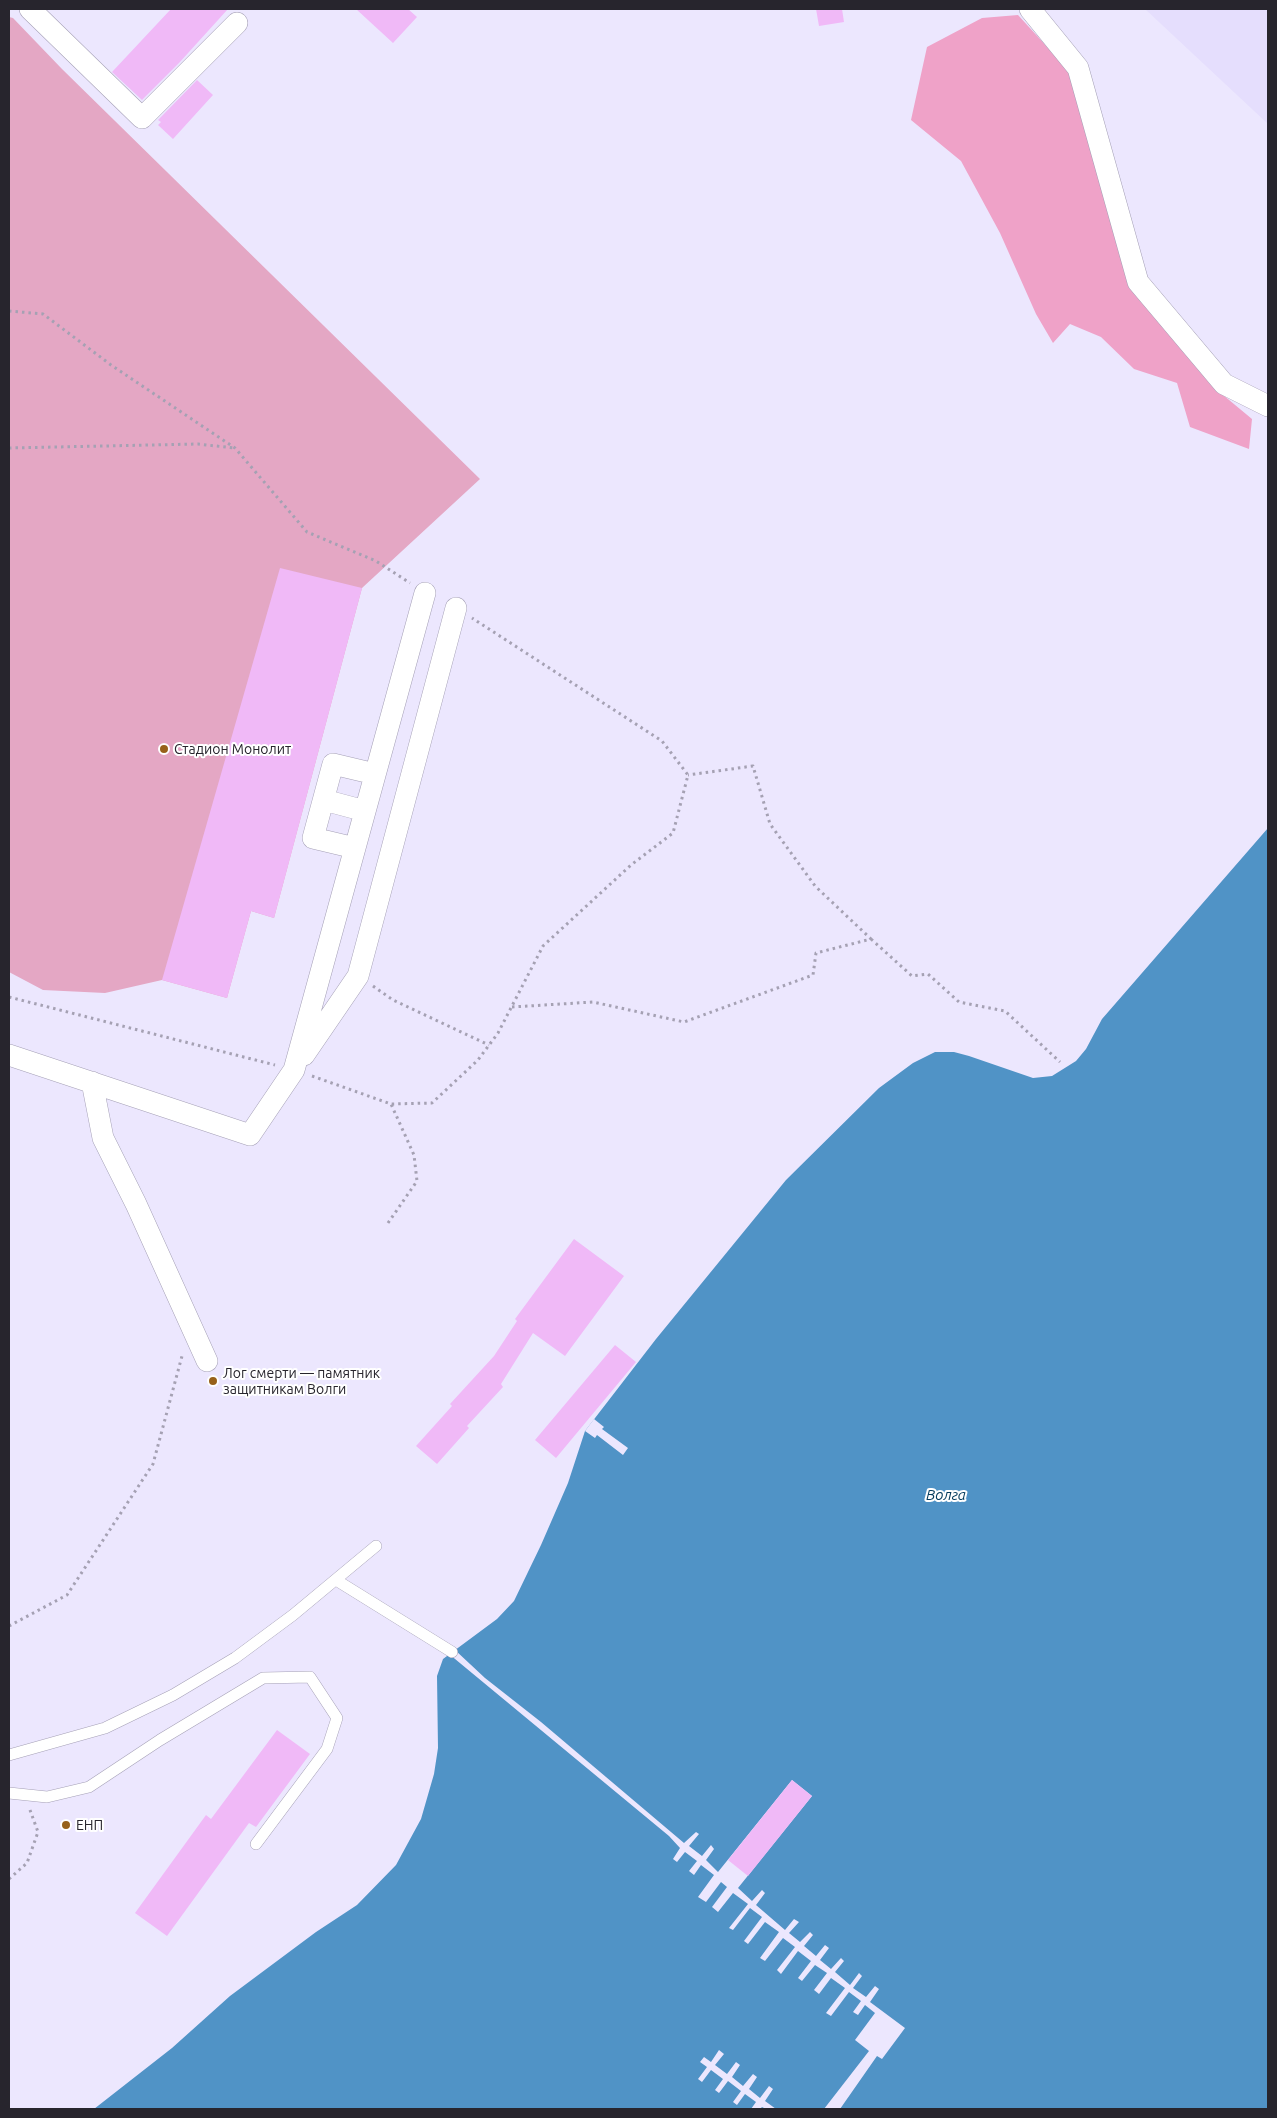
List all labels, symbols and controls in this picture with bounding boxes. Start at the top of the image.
place label: Стадион Монолит [174,741,291,757]
marker: Стадион Монолит [158,743,170,755]
place label: Лог смерти — памятник защитникам Волги [223,1365,380,1398]
marker: Лог смерти — памятник защитникам Волги [207,1375,219,1387]
water label: Волга [926,1486,966,1504]
place label: ЕНП [76,1817,103,1833]
marker: ЕНП [60,1819,72,1831]

